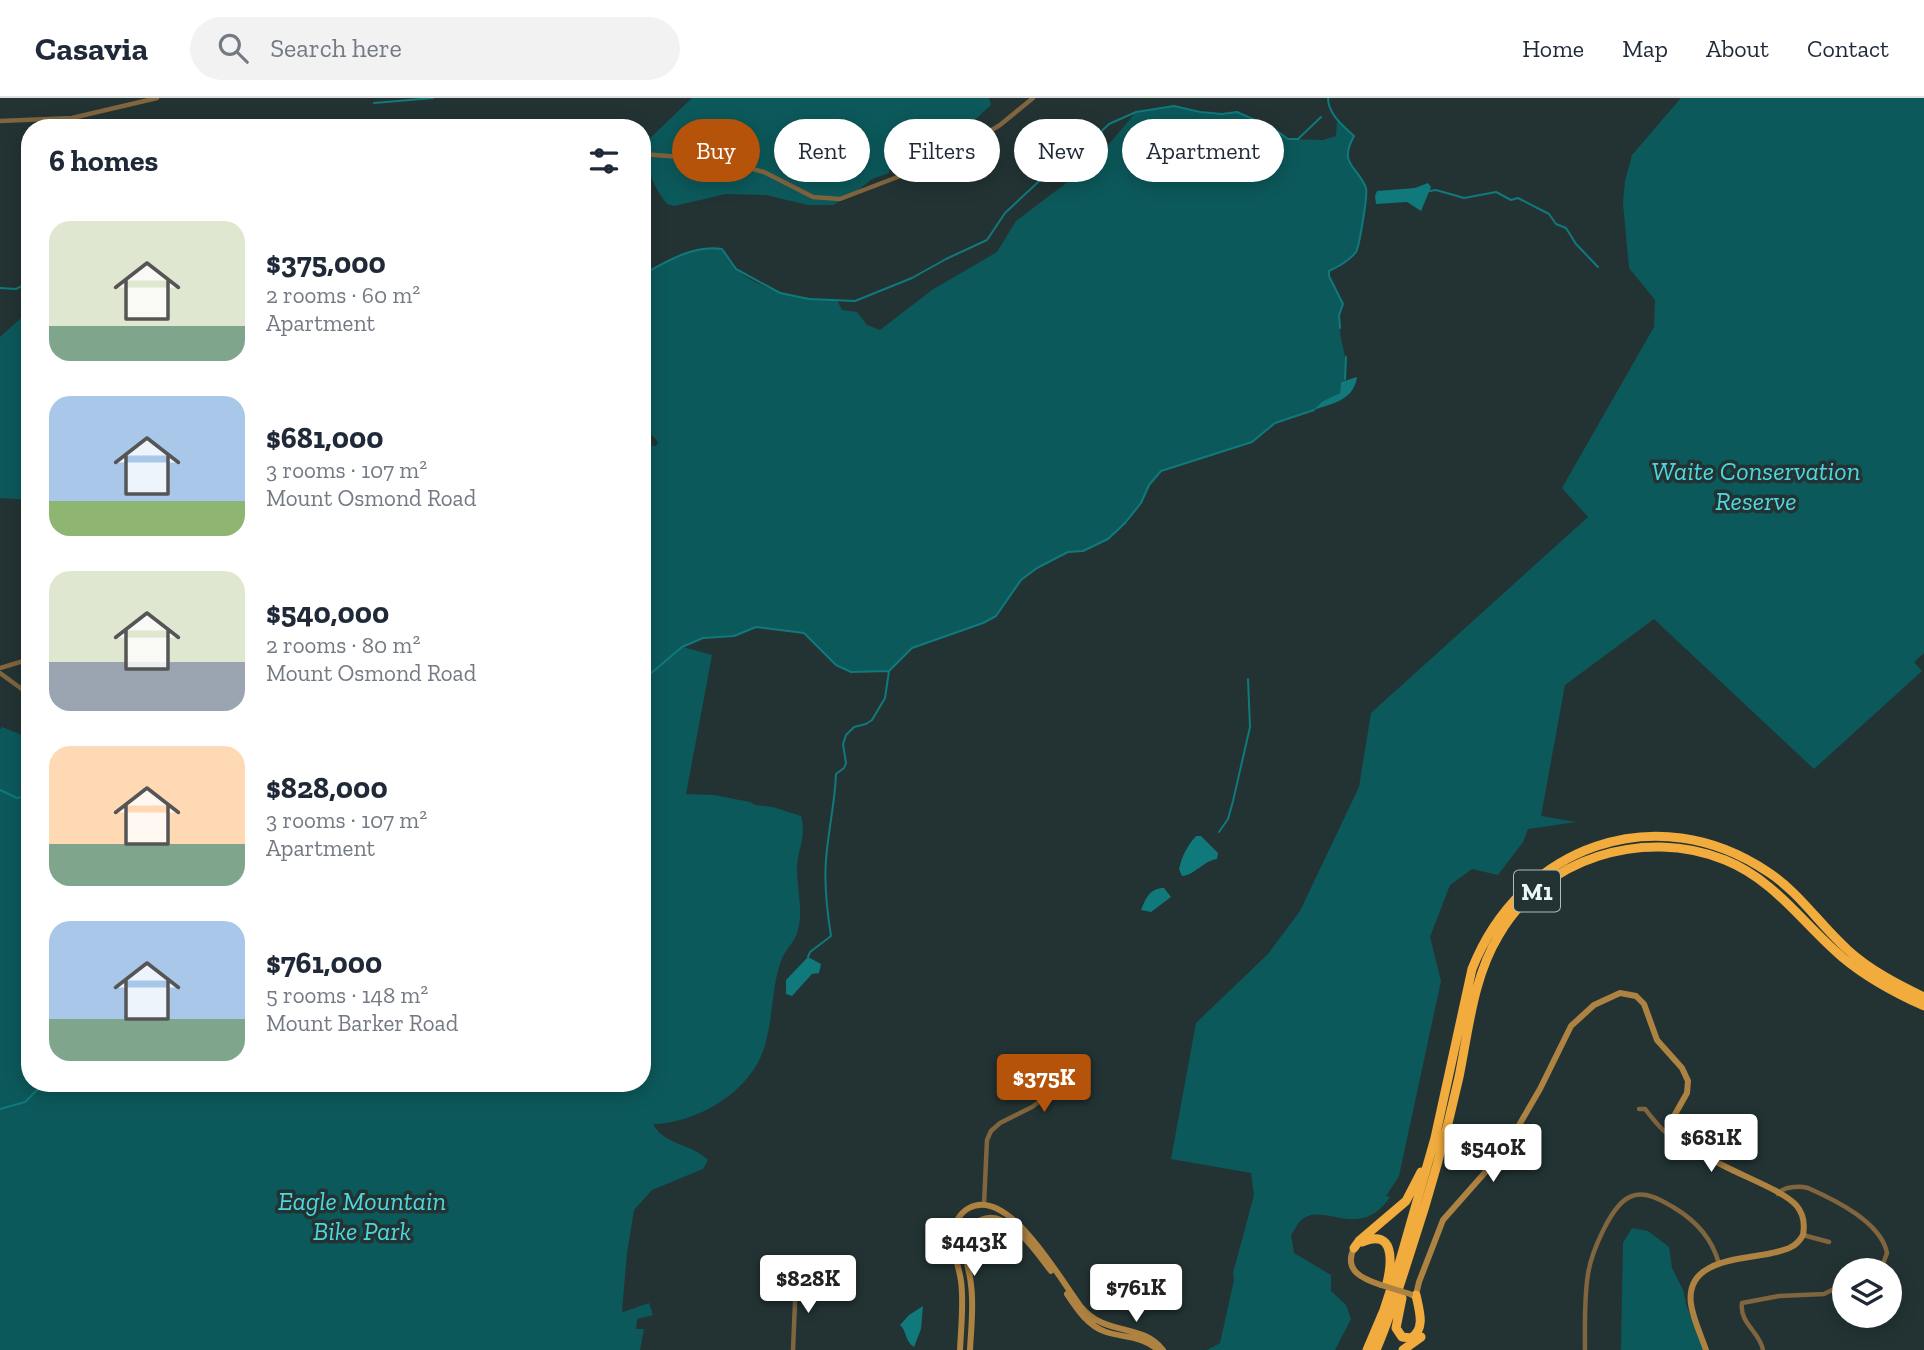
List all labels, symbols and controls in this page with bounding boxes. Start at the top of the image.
search box [190,17,680,80]
text: Casavia [35,29,148,68]
icon: search [214,29,252,67]
text: Search here [270,32,402,64]
text: Home [1522,34,1584,63]
text: Map [1622,34,1668,63]
text: About [1706,34,1769,63]
text: Contact [1807,34,1889,63]
chip: Buy [672,119,760,182]
chip: Rent [774,119,870,182]
chip: Filters [884,119,1000,182]
chip: New [1014,119,1108,182]
chip: Apartment [1122,119,1284,182]
icon: filters [585,142,623,180]
text: 6 homes [49,143,158,179]
text: $375,000 [266,245,386,281]
icon: home [105,249,189,333]
text: 2 rooms · 60 m² [266,281,420,309]
text: Apartment [266,309,375,337]
text: $681,000 [266,420,384,456]
icon: home [105,424,189,508]
park label: Waite Conservation Reserve [1652,455,1860,517]
text: 3 rooms · 107 m² [266,456,427,484]
text: Mount Osmond Road [266,484,476,512]
text: $540,000 [266,595,389,631]
icon: home [105,599,189,683]
text: 2 rooms · 80 m² [266,631,420,659]
text: Mount Osmond Road [266,659,476,687]
text: $828,000 [266,770,388,806]
icon: home [105,774,189,858]
text: 3 rooms · 107 m² [266,806,427,834]
text: Apartment [266,834,375,862]
road number: M1 [1514,870,1560,912]
text: $761,000 [266,945,382,981]
icon: home [105,949,189,1033]
text: 5 rooms · 148 m² [266,981,428,1009]
text: Mount Barker Road [266,1009,458,1037]
pin: $375K [995,1054,1093,1114]
text: $375K [1013,1063,1075,1091]
pin: $681K [1662,1114,1760,1174]
text: $681K [1681,1123,1741,1151]
pin: $540K [1444,1124,1542,1184]
text: $540K [1460,1133,1526,1161]
park label: Eagle Mountain Bike Park [278,1185,446,1247]
pin: $443K [925,1218,1023,1278]
text: $443K [941,1227,1007,1255]
pin: $828K [759,1256,857,1315]
map controls [1832,1258,1902,1328]
button: layers [1832,1258,1902,1328]
text: $828K [776,1264,840,1292]
pin: $761K [1087,1264,1185,1324]
text: $761K [1106,1273,1166,1301]

